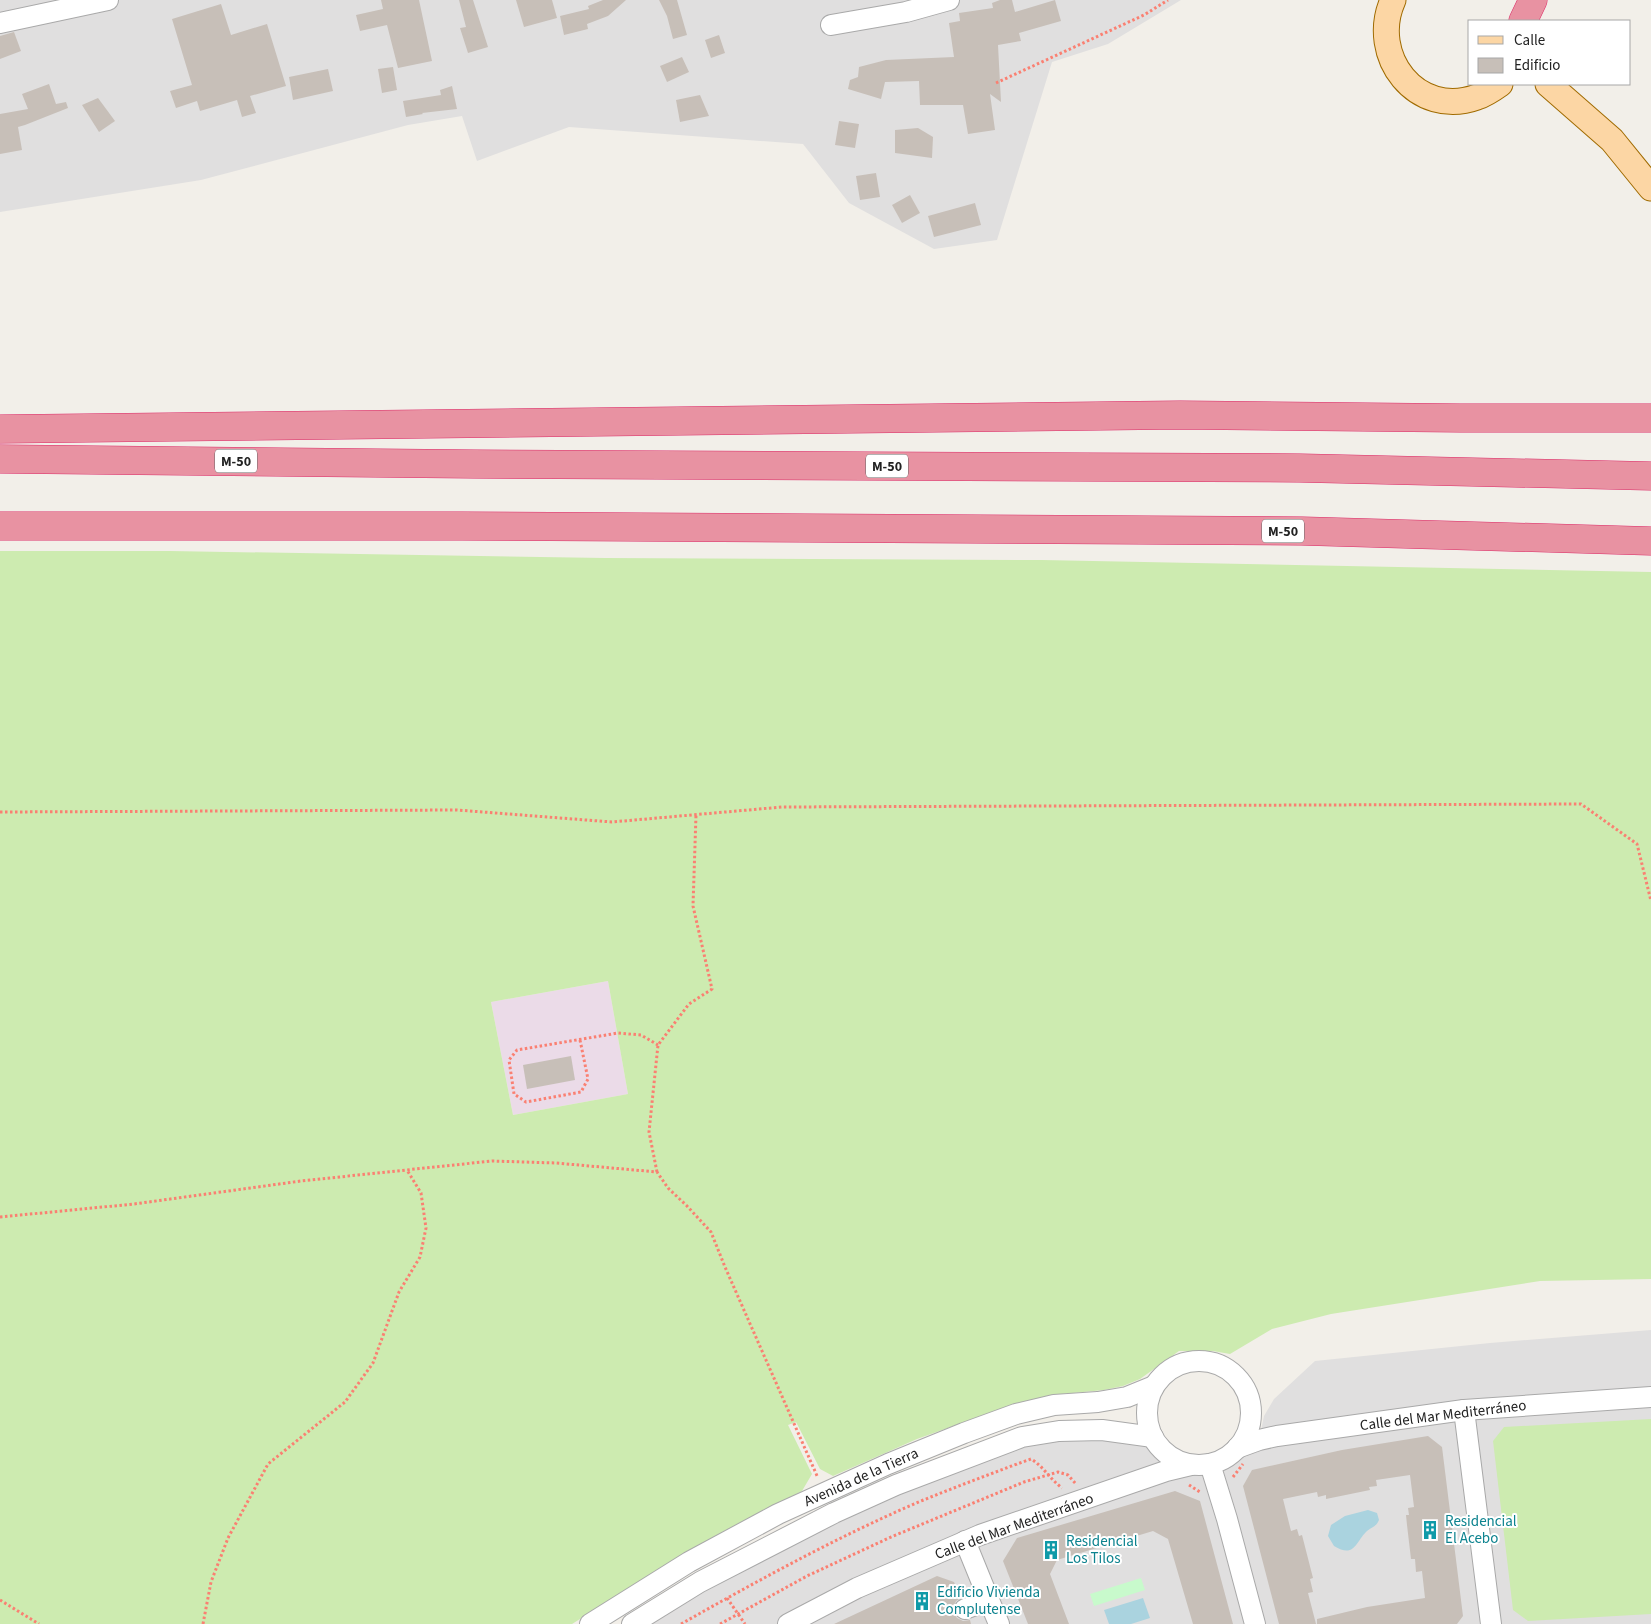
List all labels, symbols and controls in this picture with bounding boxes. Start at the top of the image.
legend [1468,20,1631,85]
text: Calle [1514,30,1545,51]
text: Edificio [1514,55,1561,76]
road number: M-50 [215,450,257,472]
road number: M-50 [866,454,908,478]
road number: M-50 [1262,520,1304,542]
street label: Calle del Mar Mediterráneo [1359,1395,1527,1436]
street label: Avenida de la Tierra [801,1443,922,1512]
street label: Calle del Mar Mediterráneo [932,1488,1096,1565]
place label: Residencial El Acebo [1445,1511,1517,1549]
building icon: Residencial El Acebo [1419,1519,1441,1541]
place label: Residencial Los Tilos [1066,1531,1138,1569]
building icon: Residencial Los Tilos [1040,1539,1062,1561]
place label: Edificio Vivienda Complutense [937,1582,1040,1620]
building icon: Edificio Vivienda Complutense [911,1590,933,1612]

